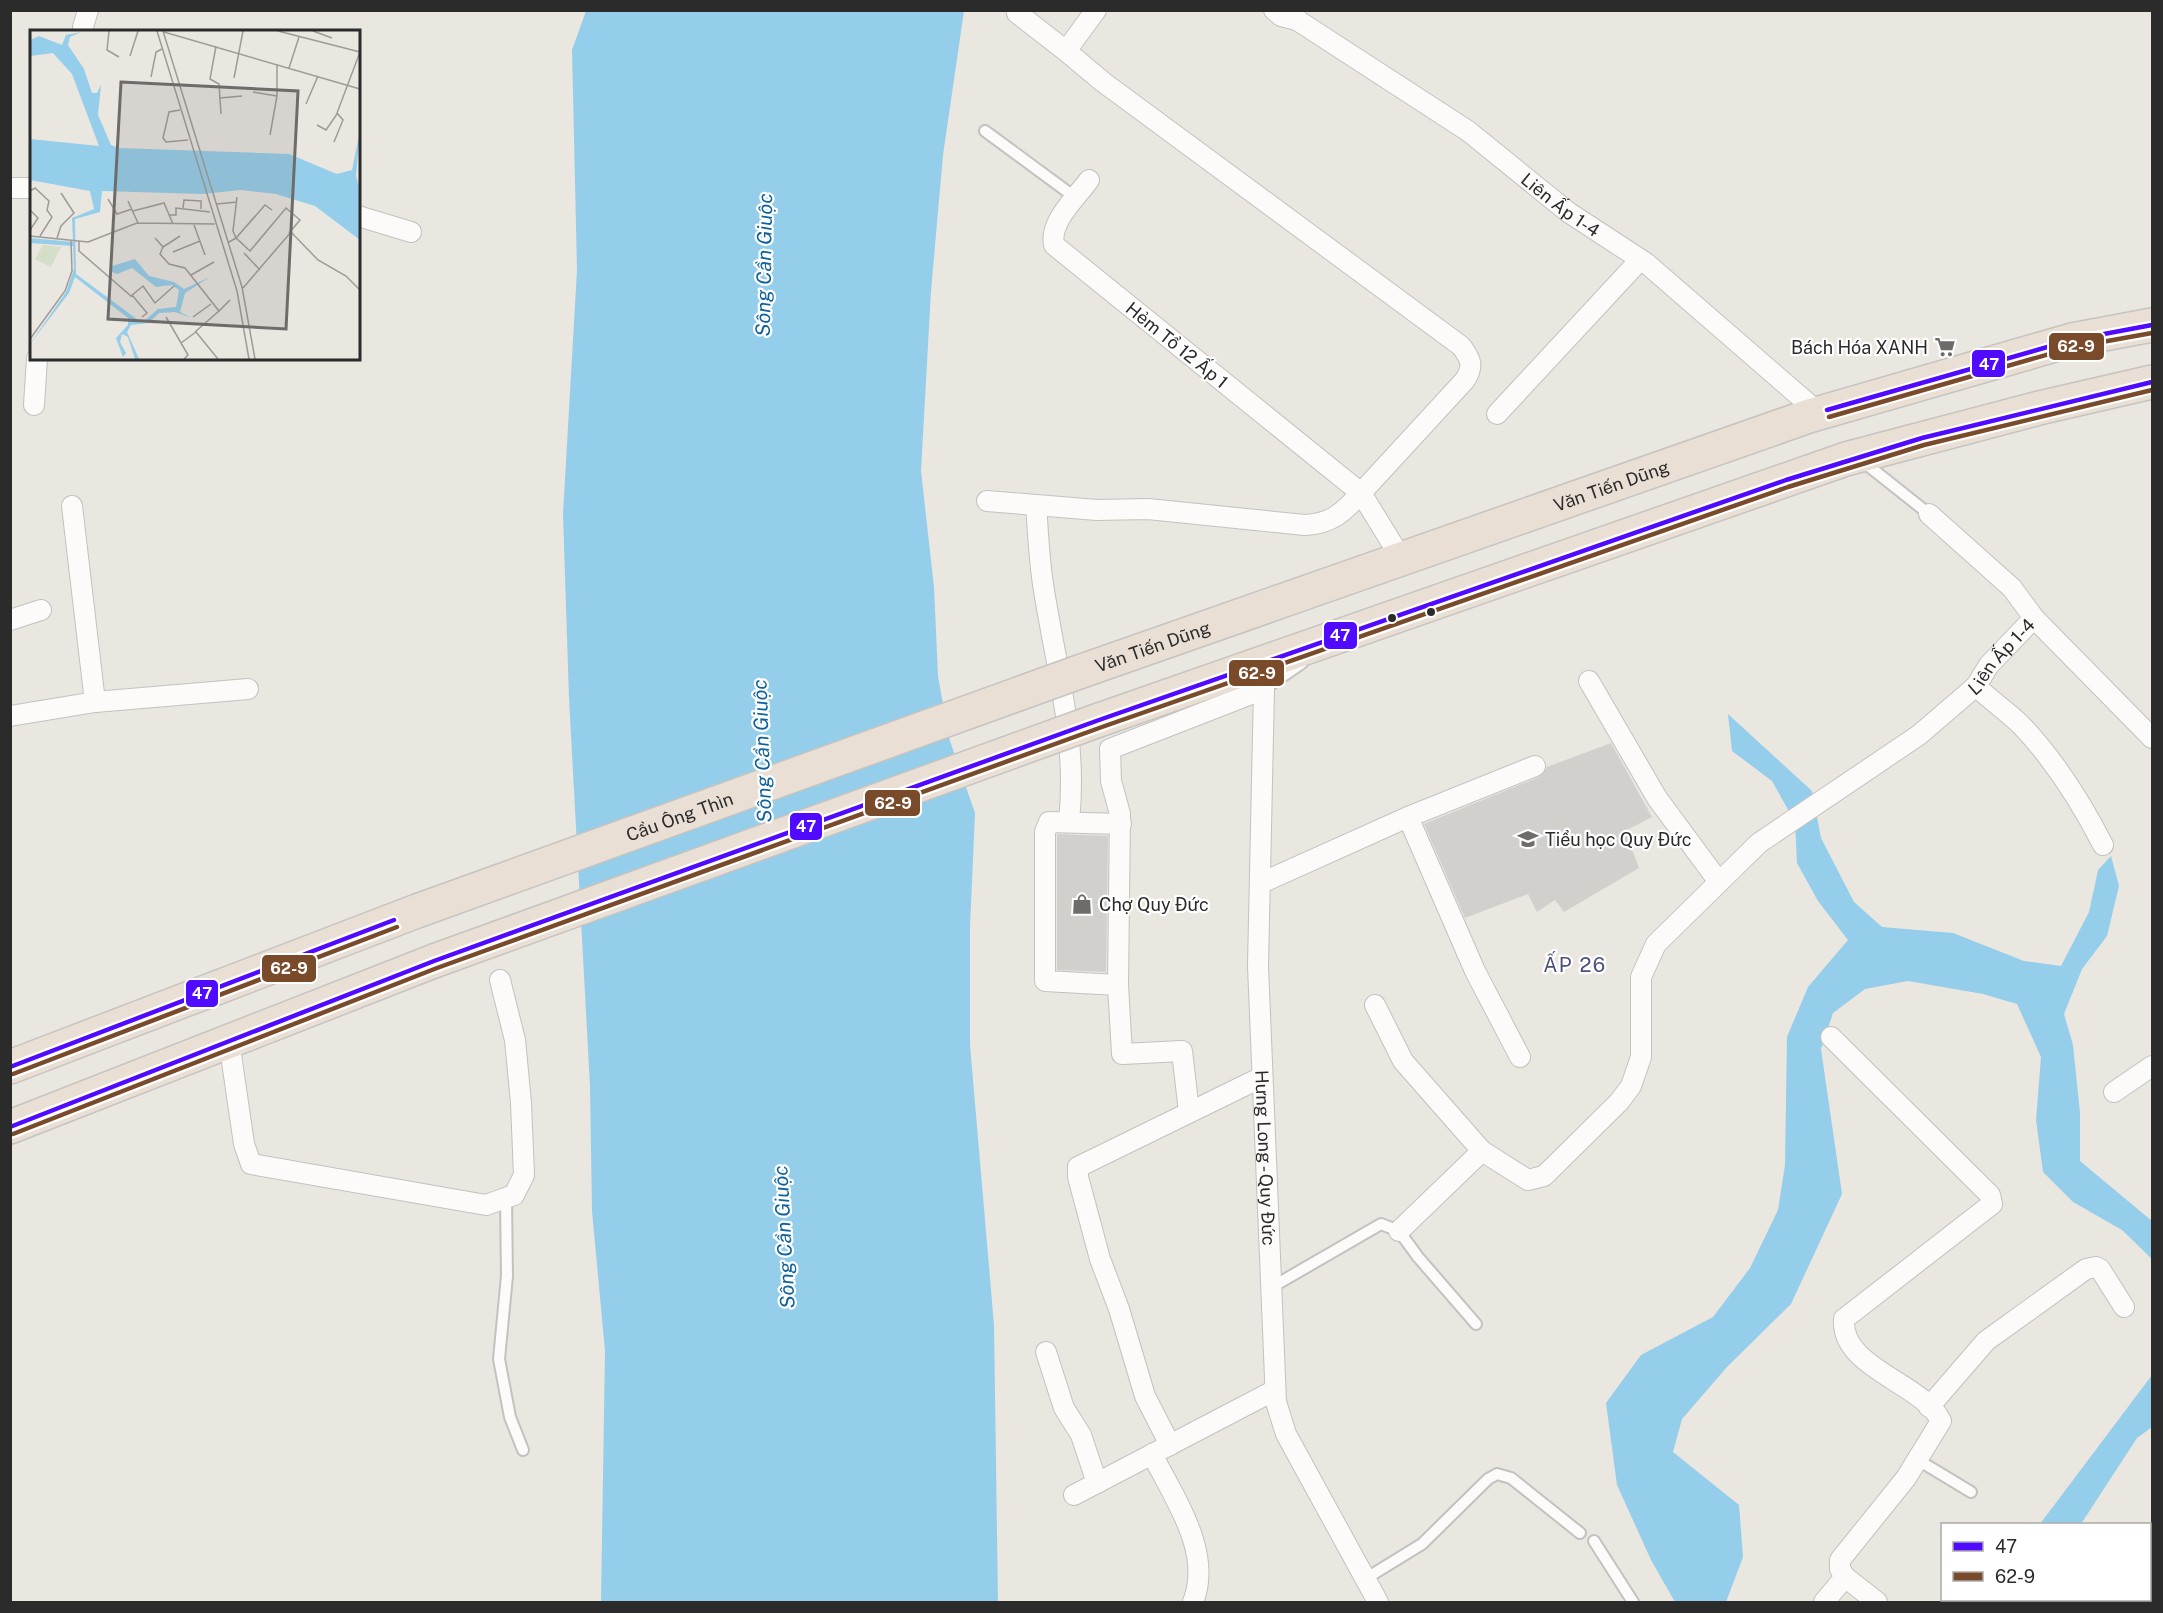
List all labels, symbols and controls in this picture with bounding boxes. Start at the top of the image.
inset map [30,30,360,360]
street label: Liên Ấp 1-4 [1517,168,1604,241]
water label: Sông Cần Giuộc [751,193,777,337]
street label: Hẻm Tổ 12 Ấp 1 [1122,295,1234,393]
line badge: 62-9 [2048,332,2105,361]
supermarket icon: Bách Hóa XANH [1933,335,1957,359]
place label: Bách Hóa XANH [1791,337,1928,358]
text: 62-9 [2057,337,2095,356]
line badge: 47 [1971,349,2006,378]
text: 47 [1979,355,1999,374]
street label: Văn Tiến Dũng [1551,455,1672,515]
unlabelled marker [1425,606,1437,618]
unlabelled marker [1386,612,1398,624]
street label: Liên Ấp 1-4 [1964,614,2039,699]
street label: Văn Tiến Dũng [1092,616,1213,676]
line badge: 47 [1323,621,1358,650]
text: 47 [1330,626,1350,645]
line badge: 62-9 [1228,659,1285,687]
text: 62-9 [1238,664,1276,683]
water label: Sông Cần Giuộc [748,679,776,823]
street label: Cầu Ông Thìn [623,787,736,845]
line badge: 62-9 [864,789,921,817]
text: 62-9 [874,794,912,813]
line badge: 47 [789,812,823,841]
text: 47 [796,817,816,836]
school or university icon: Tiểu học Quy Đức [1516,827,1540,851]
place label: Tiểu học Quy Đức [1545,829,1691,850]
shop icon: Chợ Quy Đức [1070,892,1094,916]
place label: Chợ Quy Đức [1099,894,1209,915]
district label: ẤP 26 [1543,951,1607,977]
line badge: 62-9 [261,954,317,983]
text: 62-9 [270,959,308,978]
line badge: 47 [185,979,219,1008]
text: 47 [192,984,212,1003]
street label: Hưng Long - Quy Đức [1252,1070,1280,1246]
water label: Sông Cần Giuộc [768,1165,800,1309]
legend [1941,1523,2151,1601]
text: 47 [1995,1536,2017,1557]
text: 62-9 [1995,1566,2035,1587]

